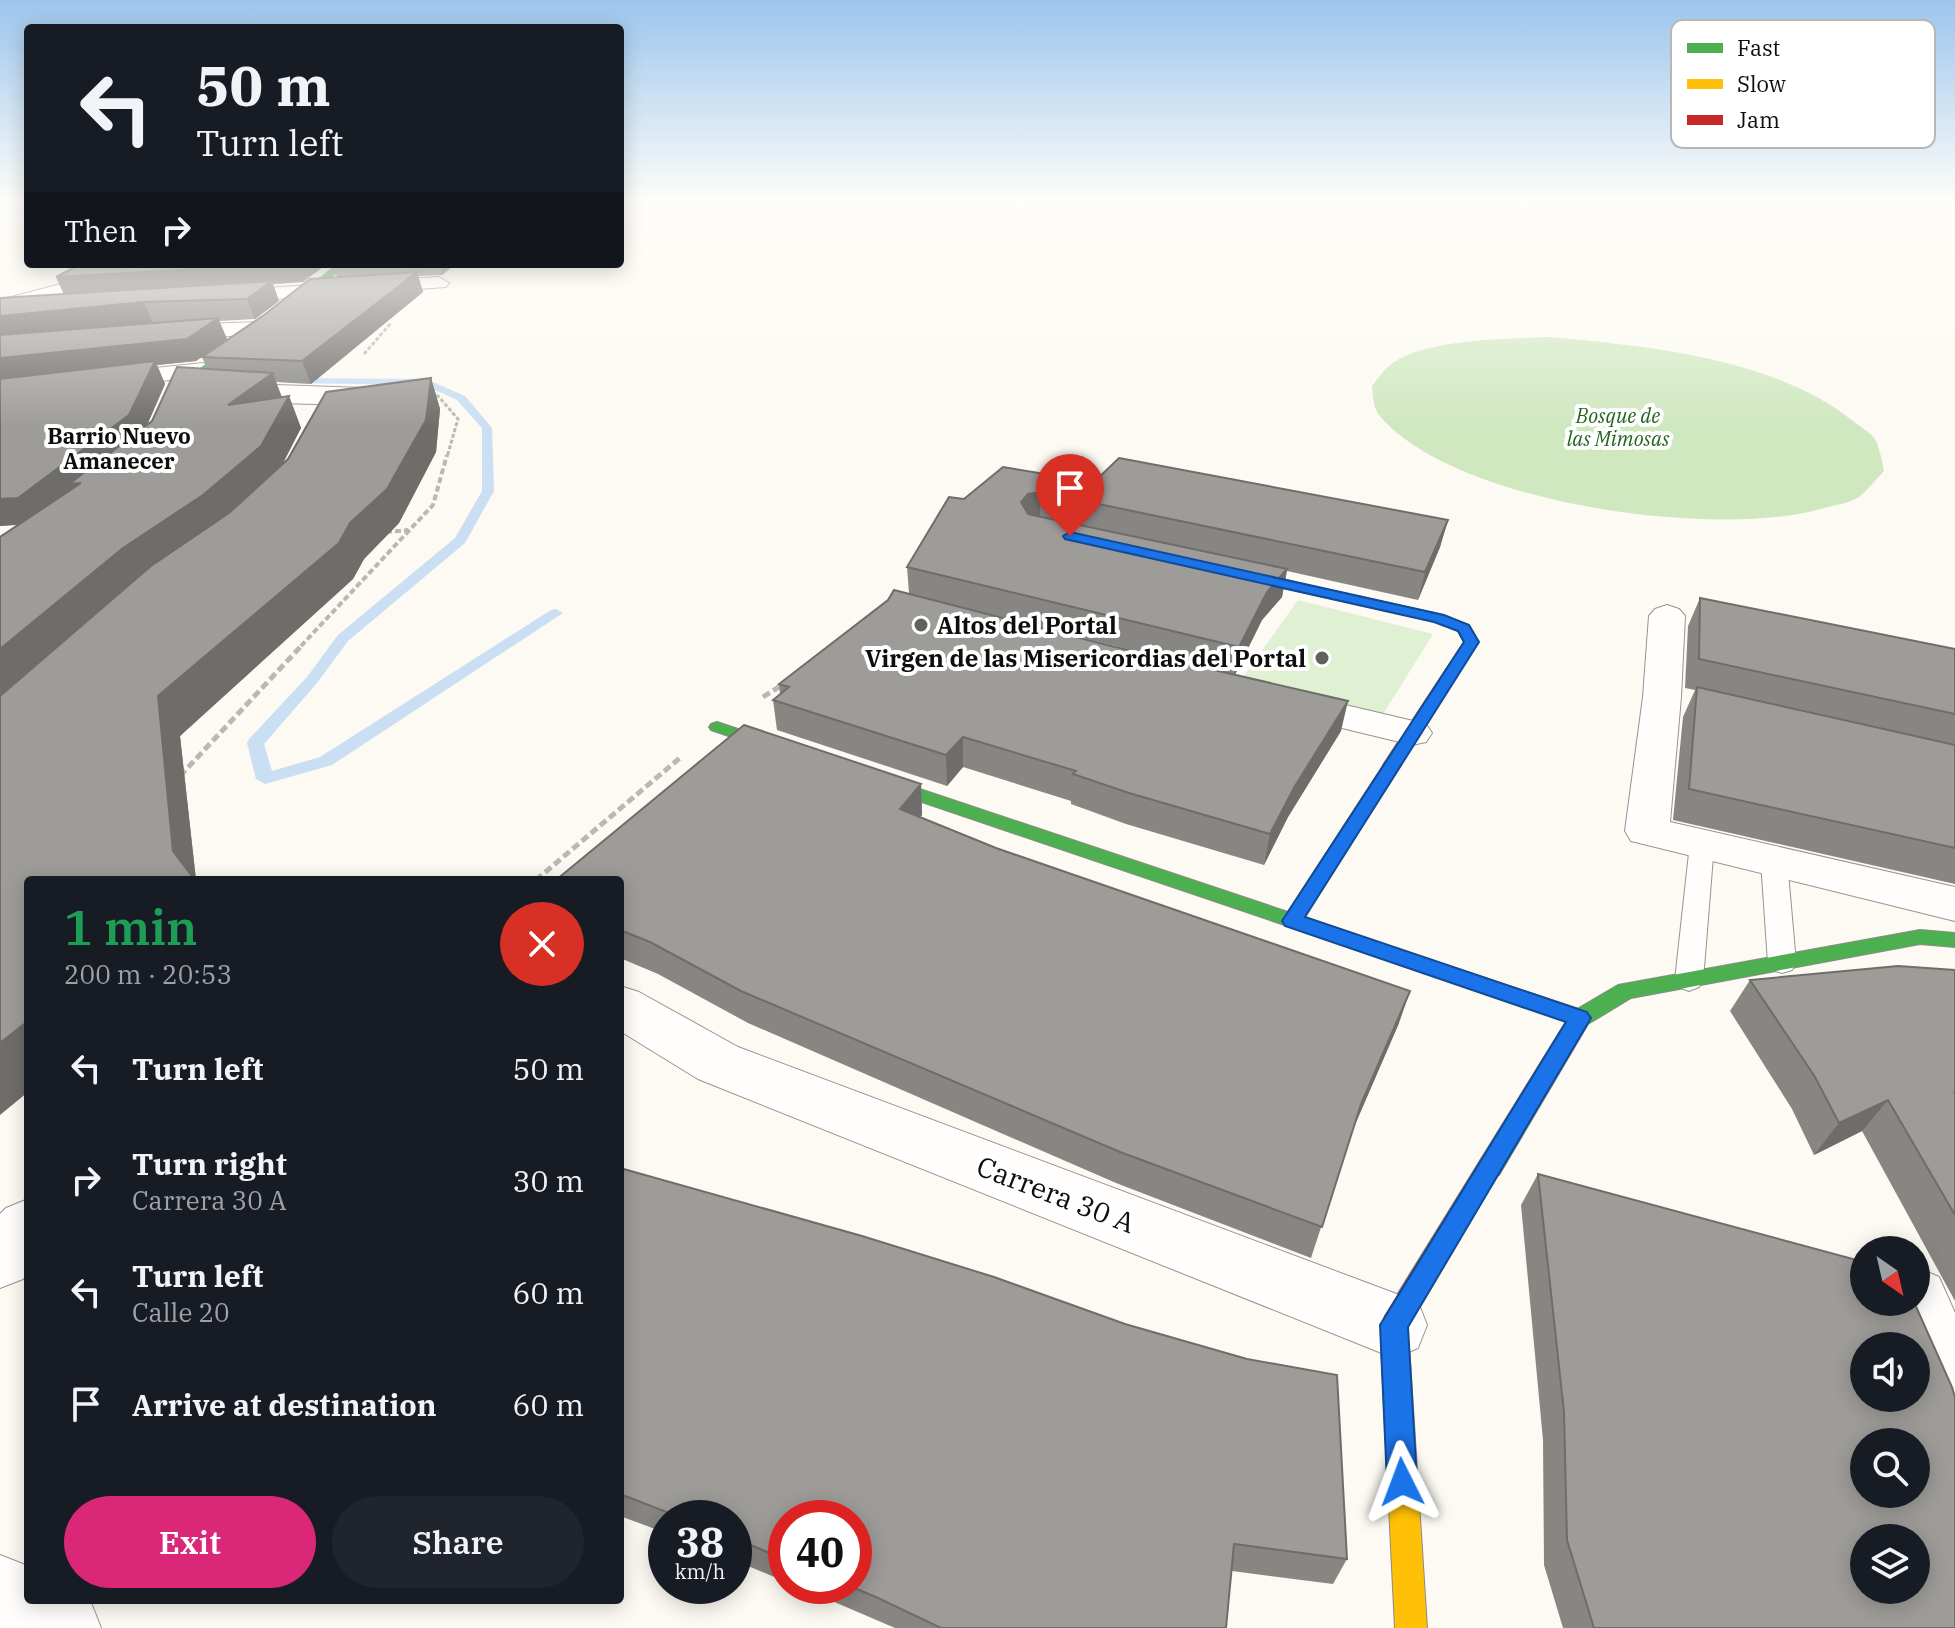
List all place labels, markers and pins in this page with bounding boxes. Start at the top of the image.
pin [1036,454,1104,536]
place label: Altos del Portal [937,609,1117,641]
marker: Altos del Portal [912,616,930,634]
place label: Virgen de las Misericordias del Portal [865,642,1306,674]
marker: Virgen de las Misericordias del Portal [1313,649,1331,667]

